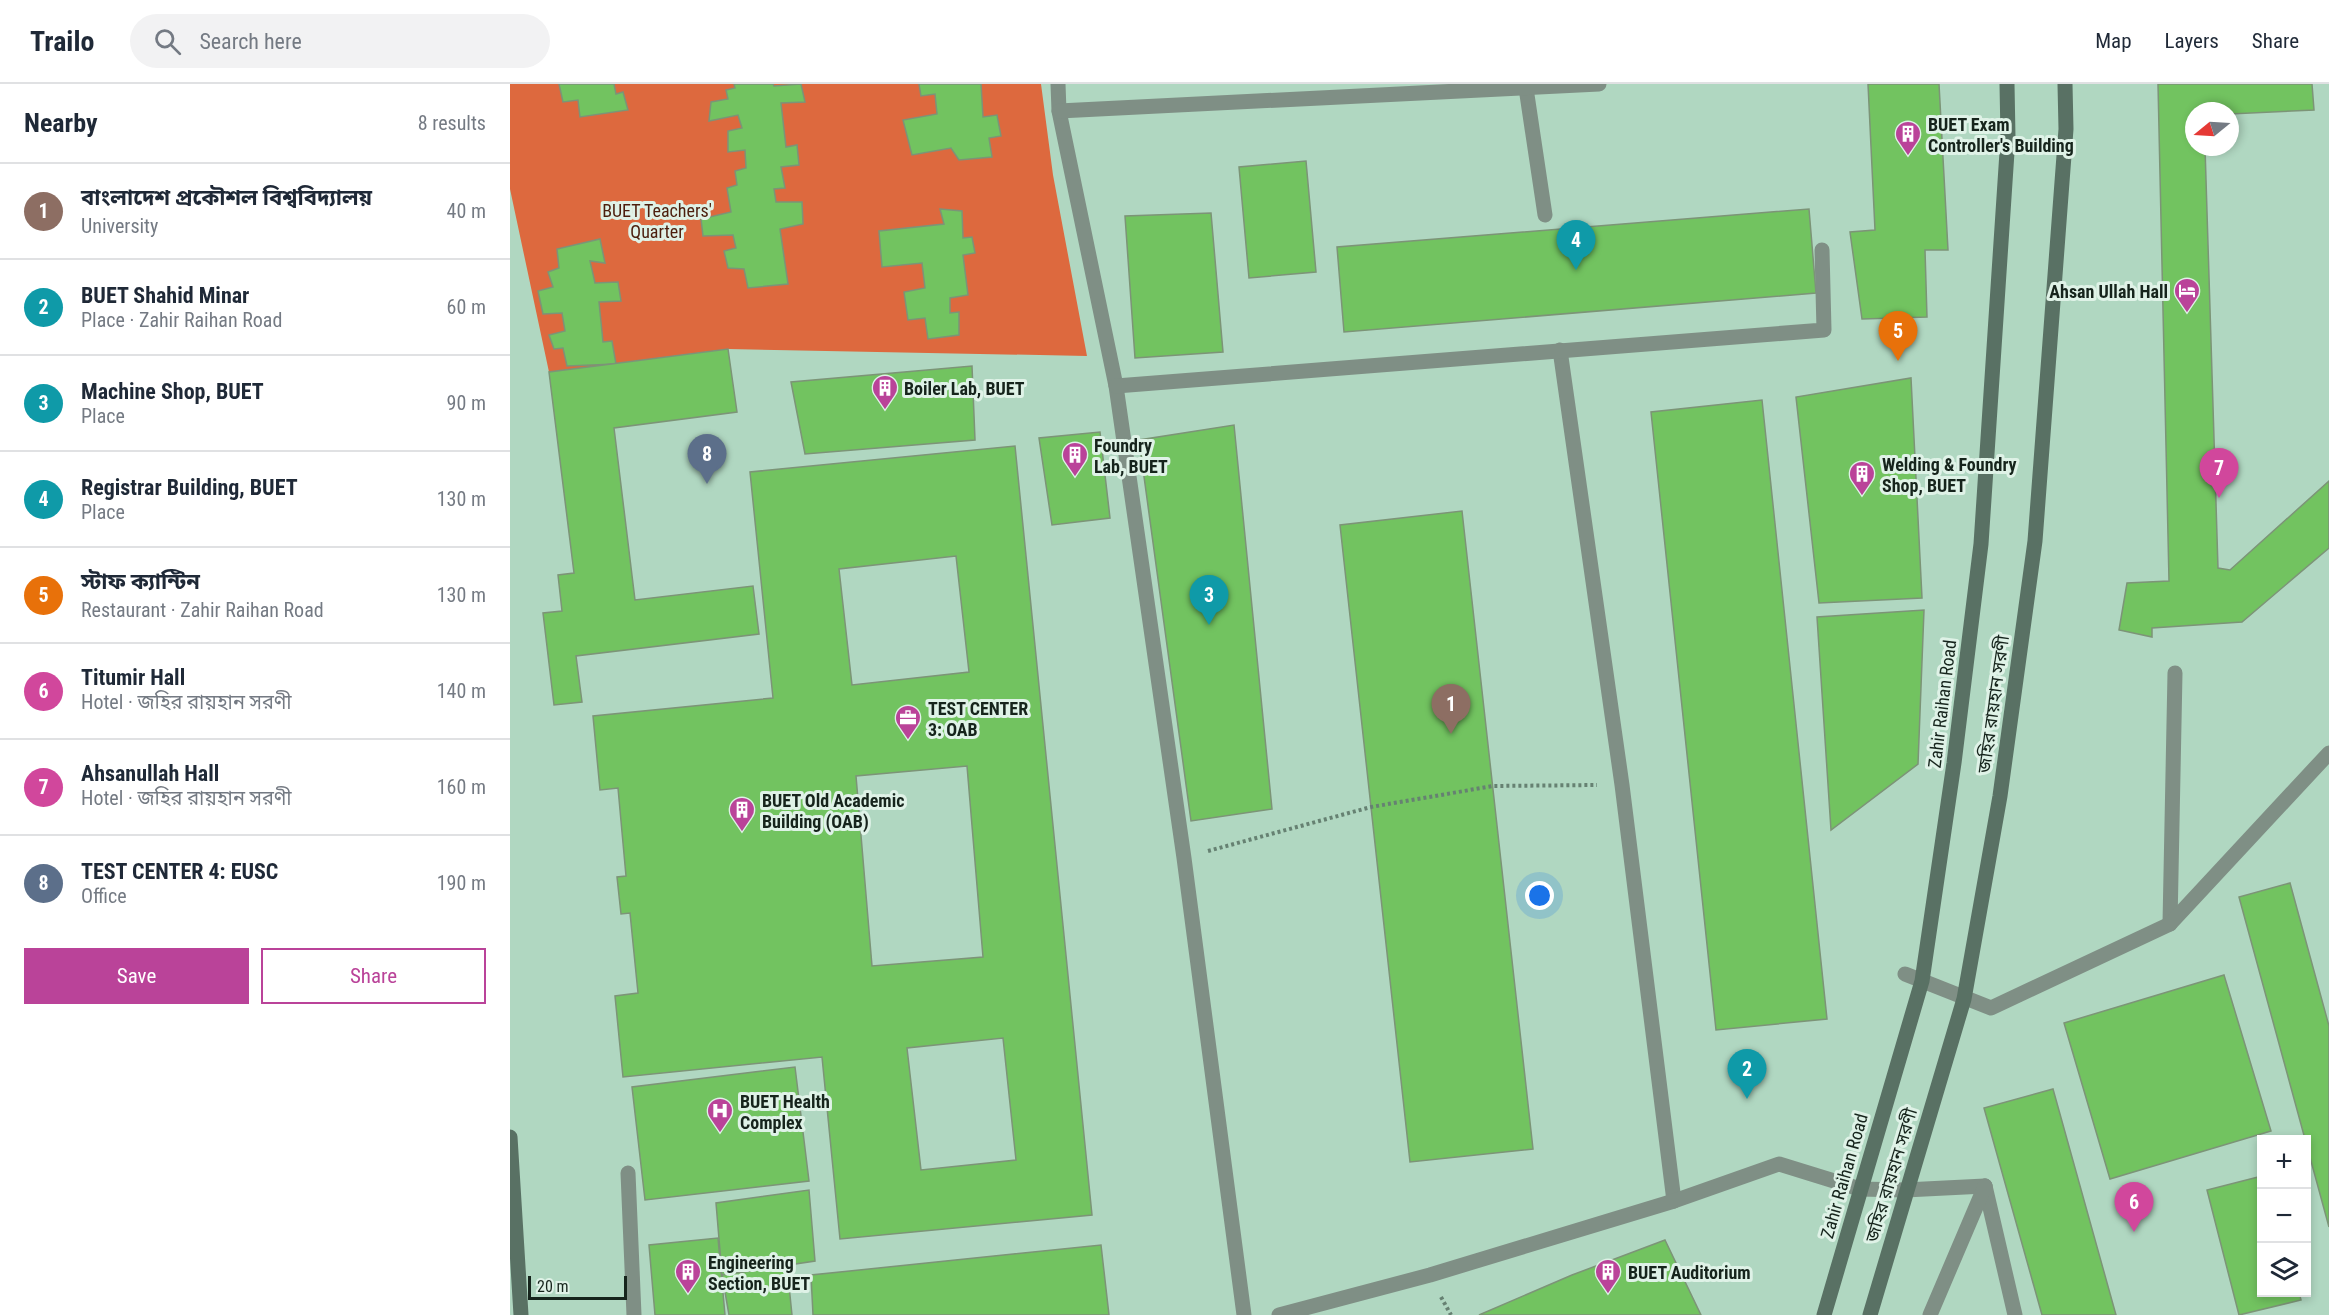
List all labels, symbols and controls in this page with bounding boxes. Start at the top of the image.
search box [130,14,550,68]
text: Trailo [30,25,94,58]
icon: search [151,25,184,58]
text: Search here [199,29,302,54]
text: Map [2095,29,2132,53]
text: Layers [2165,29,2219,53]
text: Share [2252,29,2299,53]
north arrow [2185,102,2239,156]
text: Nearby [24,108,98,138]
text: 8 results [418,111,486,135]
place label: BUET Exam Controller's Building [1928,114,2074,156]
building icon: BUET Exam Controller's Building [1893,119,1923,157]
text: বাংলাদেশ প্রকৌশল বিশ্ববিদ্যালয় [81,185,372,210]
text: 1 [38,199,49,223]
text: 40 m [447,199,486,223]
park label: BUET Teachers' Quarter [602,200,712,242]
text: University [81,214,158,238]
pin: 4 [1556,220,1596,270]
hotel icon: Ahsan Ullah Hall [2172,276,2202,314]
place label: Ahsan Ullah Hall [2049,281,2168,302]
text: BUET Shahid Minar [81,283,249,308]
text: 2 [38,295,49,319]
text: 60 m [447,295,486,319]
text: Place · Zahir Raihan Road [81,308,282,332]
pin: 5 [1878,312,1918,361]
building icon: Boiler Lab, BUET [870,373,900,411]
place label: Boiler Lab, BUET [904,378,1025,399]
text: Machine Shop, BUET [81,379,264,404]
text: 3 [38,391,49,415]
text: 90 m [447,391,486,415]
text: Place [81,404,125,428]
pin: 8 [688,434,726,484]
place label: Foundry Lab, BUET [1094,435,1168,477]
building icon: Foundry Lab, BUET [1060,440,1090,478]
pin: 7 [2200,448,2238,498]
place label: Welding & Foundry Shop, BUET [1882,454,2017,496]
building icon: Welding & Foundry Shop, BUET [1847,459,1877,497]
text: Registrar Building, BUET [81,475,298,500]
text: 4 [38,487,49,511]
text: 130 m [437,487,486,511]
text: Place [81,500,125,524]
text: স্টাফ ক্যান্টিন [81,569,200,594]
pin: 3 [1190,576,1228,625]
text: 5 [38,583,49,607]
text: 130 m [437,583,486,607]
text: Restaurant · Zahir Raihan Road [81,598,324,622]
street label: জহির রায়হান সরণী [1973,634,2013,775]
street label: Zahir Raihan Road [1924,639,1960,769]
text: Titumir Hall [81,665,185,690]
text: 6 [38,679,49,703]
text: 140 m [437,679,486,703]
pin: 1 [1432,684,1470,734]
text: Hotel · জহির রায়হান সরণী [81,690,292,714]
place label: TEST CENTER 3: OAB [928,698,1028,740]
office icon: TEST CENTER 3: OAB [893,703,923,741]
text: Ahsanullah Hall [81,761,219,786]
text: 7 [38,775,49,799]
text: 160 m [437,775,486,799]
text: Hotel · জহির রায়হান সরণী [81,786,292,810]
place label: BUET Old Academic Building (OAB) [762,790,904,833]
building icon: BUET Old Academic Building (OAB) [727,795,757,833]
text: TEST CENTER 4: EUSC [81,859,278,884]
text: 8 [38,871,49,895]
text: 190 m [437,871,486,895]
your location [1525,881,1554,910]
text: Office [81,884,127,908]
button: Save [24,948,249,1004]
button: Share [261,948,486,1004]
pin: 2 [1728,1050,1766,1099]
place label: BUET Health Complex [740,1091,830,1133]
hospital icon: BUET Health Complex [705,1096,735,1134]
street label: জহির রায়হান সরণী [1860,1105,1921,1245]
street label: Zahir Raihan Road [1816,1111,1872,1241]
map controls [2257,1135,2311,1297]
button: + [2257,1135,2311,1189]
pin: 6 [2114,1182,2154,1232]
button: − [2257,1189,2311,1243]
button: layers [2257,1243,2311,1297]
place label: Engineering Section, BUET [708,1252,810,1294]
building icon: Engineering Section, BUET [673,1257,703,1295]
building icon: BUET Auditorium [1593,1257,1623,1295]
place label: BUET Auditorium [1628,1262,1751,1283]
scale bar [528,1273,627,1300]
text: 20 m [537,1277,569,1296]

